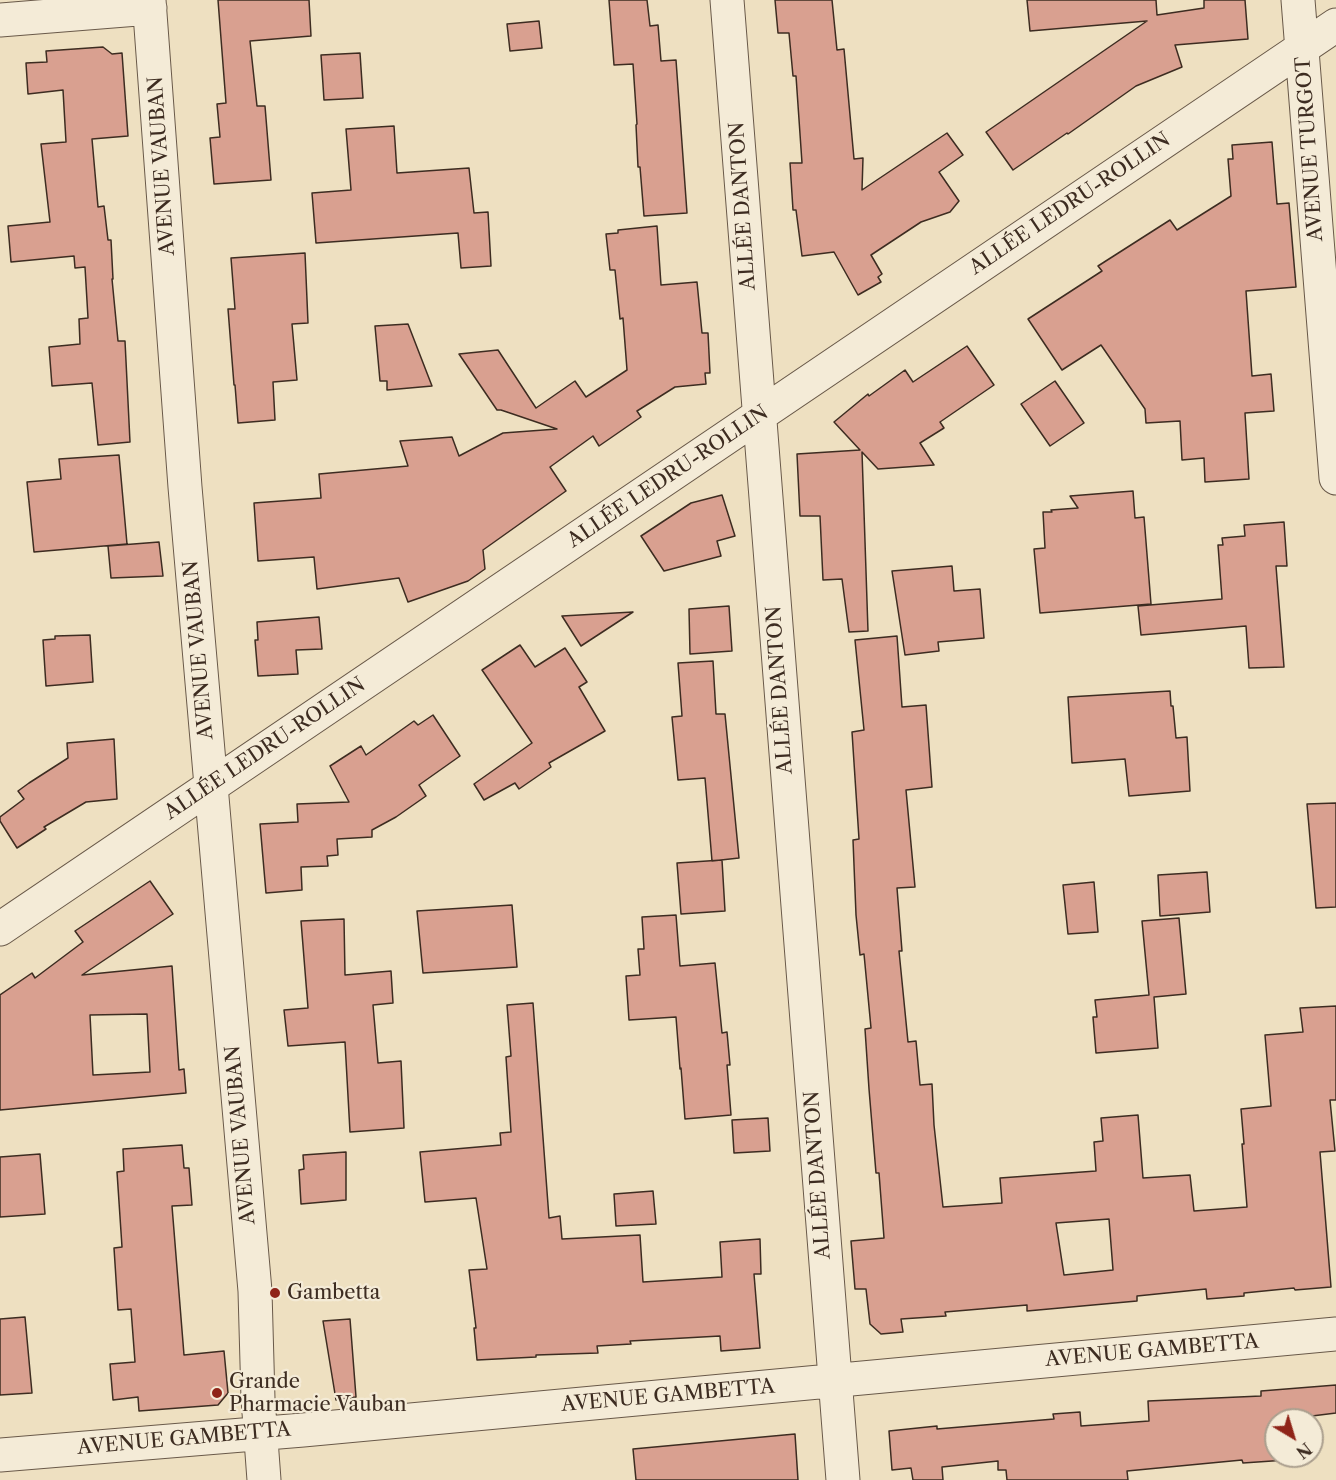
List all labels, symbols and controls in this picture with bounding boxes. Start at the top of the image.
street label: AVENUE TURGOT [1292,56,1328,242]
street label: AVENUE VAUBAN [144,76,180,256]
street label: ALLÉE DANTON [725,121,761,291]
street label: ALLÉE LEDRU-ROLLIN [965,128,1175,280]
street label: ALLÉE LEDRU-ROLLIN [563,401,773,553]
street label: AVENUE VAUBAN [179,559,219,741]
street label: ALLÉE DANTON [762,605,798,775]
street label: ALLÉE LEDRU-ROLLIN [160,673,370,825]
street label: AVENUE VAUBAN [221,1044,261,1226]
street label: ALLÉE DANTON [800,1090,836,1260]
place label: Gambetta [287,1281,380,1305]
marker: Gambetta [268,1286,282,1300]
street label: AVENUE GAMBETTA [1044,1330,1260,1372]
place label: Grande Pharmacie Vauban [229,1370,407,1417]
street label: AVENUE GAMBETTA [560,1375,776,1417]
marker: Grande Pharmacie Vauban [210,1386,224,1400]
north arrow [1264,1408,1324,1468]
street label: AVENUE GAMBETTA [76,1418,292,1460]
text: N [1292,1438,1315,1463]

